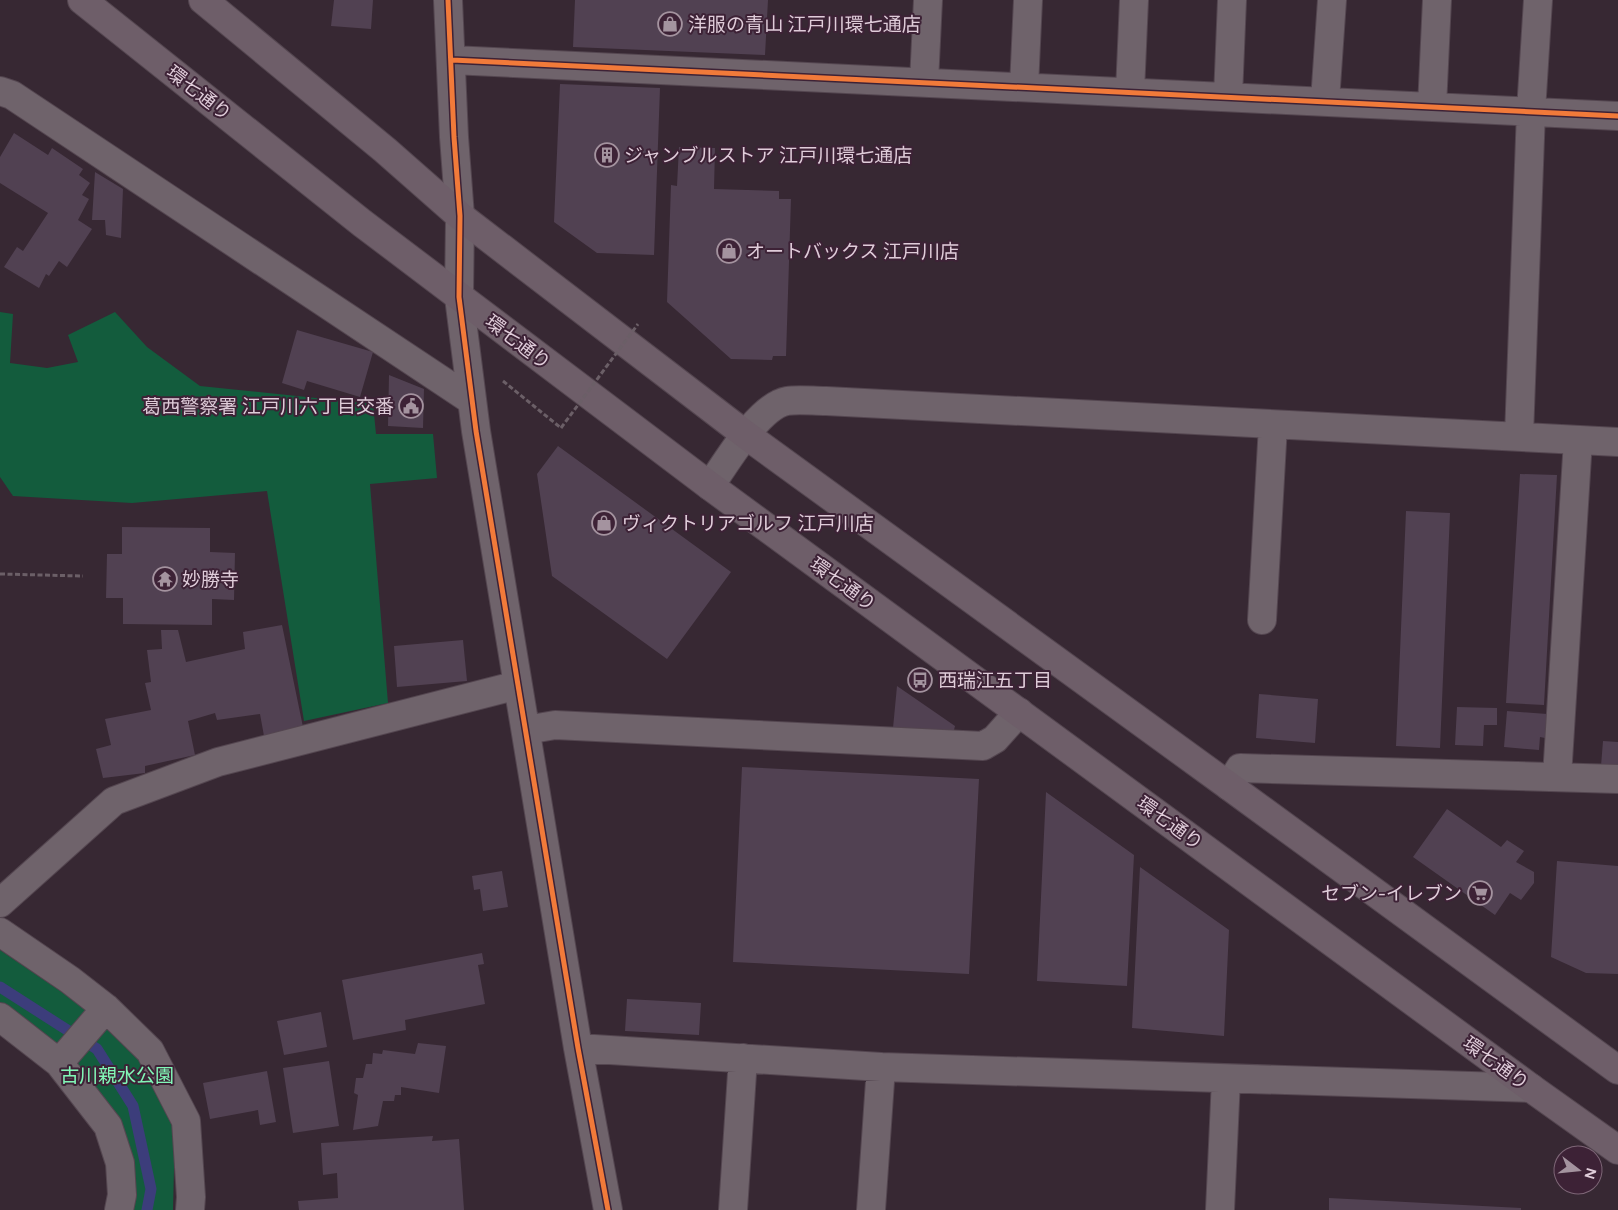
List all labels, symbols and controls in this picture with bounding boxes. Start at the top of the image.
shop icon: 洋服の青山 江戸川環七通店 [657,11,683,37]
place label: 洋服の青山 江戸川環七通店 [688,13,921,36]
street label: 環七通り [162,61,236,125]
building icon: ジャンブルストア 江戸川環七通店 [594,142,620,168]
place label: ジャンブルストア 江戸川環七通店 [624,144,912,167]
shop icon: オートバックス 江戸川店 [716,238,742,264]
place label: オートバックス 江戸川店 [746,240,959,263]
street label: 環七通り [481,310,555,374]
public building icon: 葛西警察署 江戸川六丁目交番 [398,393,424,419]
place label: 葛西警察署 江戸川六丁目交番 [142,395,394,418]
shop icon: ヴィクトリアゴルフ 江戸川店 [591,510,617,536]
place label: ヴィクトリアゴルフ 江戸川店 [622,512,874,535]
street label: 環七通り [805,552,881,616]
temple icon: 妙勝寺 [152,566,178,592]
place label: 妙勝寺 [182,568,239,591]
bus stop icon: 西瑞江五丁目 [907,667,933,693]
place label: 西瑞江五丁目 [938,669,1052,692]
street label: 環七通り [1132,791,1208,855]
supermarket icon: セブン-イレブン [1467,880,1493,906]
place label: セブン-イレブン [1321,882,1462,905]
street label: 環七通り [1458,1031,1534,1095]
park label: 古川親水公園 [60,1064,174,1087]
north arrow [1553,1145,1603,1195]
text: N [1580,1166,1600,1181]

